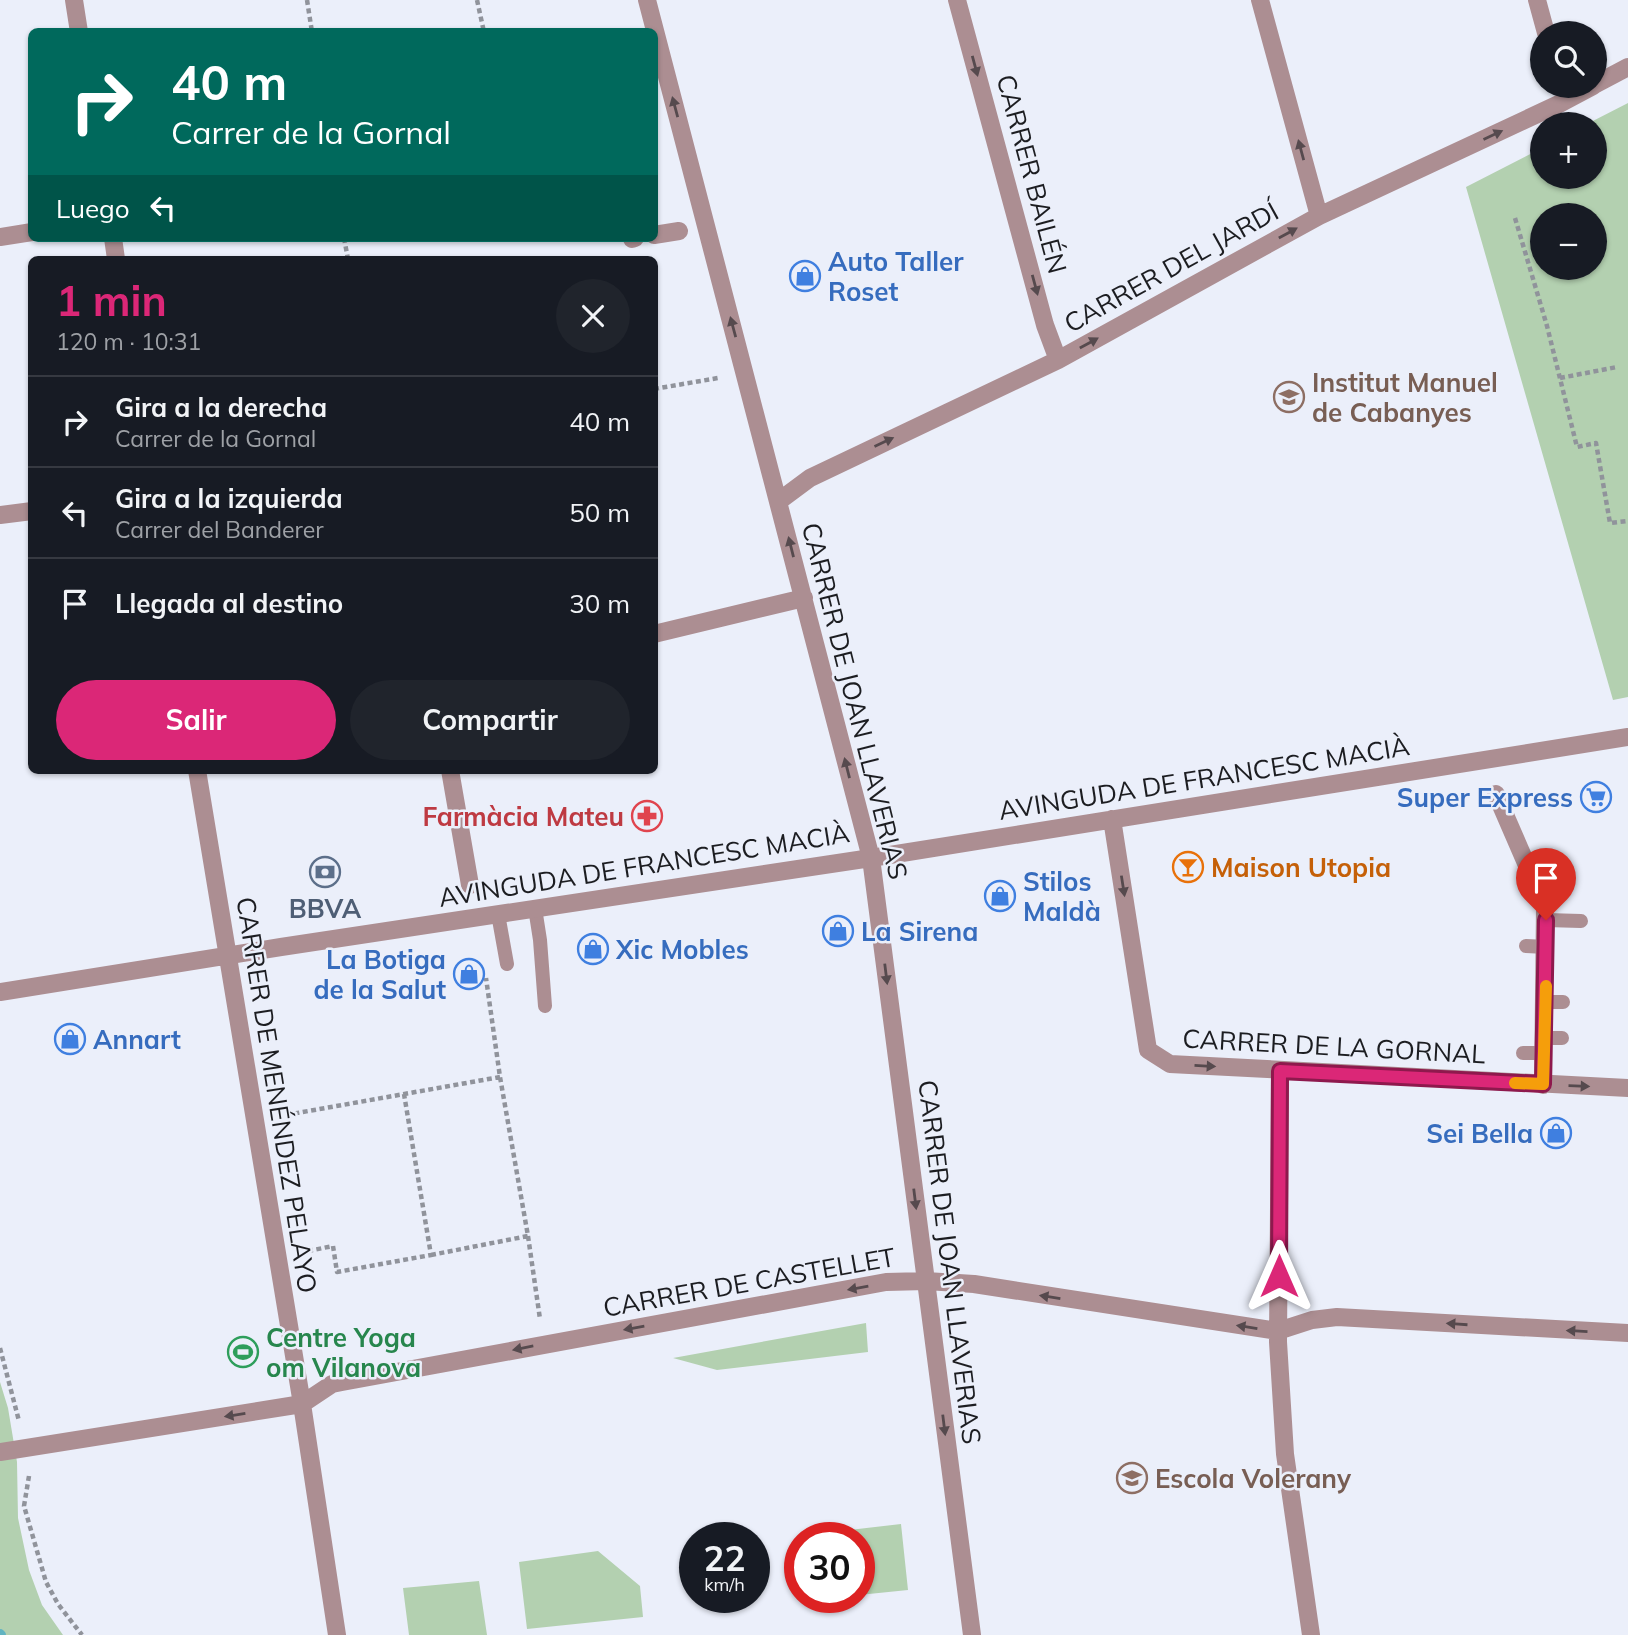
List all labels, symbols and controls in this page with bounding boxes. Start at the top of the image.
map controls [1530,21,1607,280]
button: search [1530,21,1607,98]
text: 40 m [171,51,287,112]
icon: right [56,56,147,147]
one-way arrow [971,56,981,77]
street label: CARRER BAILÉN [990,71,1074,277]
one-way arrow [669,96,680,118]
text: Carrer de la Gornal [171,112,451,152]
button: + [1530,112,1607,189]
one-way arrow [1483,129,1503,140]
one-way arrow [1295,138,1306,160]
icon: left [144,189,182,227]
text: Luego [56,192,130,225]
street label: CARRER DEL JARDÍ [1058,194,1285,340]
button: − [1530,203,1607,280]
one-way arrow [1278,227,1298,238]
place label: Auto Taller Roset [828,245,964,308]
shop icon: Auto Taller Roset [788,259,822,293]
text: 1 min [56,274,167,327]
one-way arrow [1030,275,1041,297]
button: close [556,279,630,353]
one-way arrow [727,316,738,338]
text: 120 m · 10:31 [56,327,201,356]
one-way arrow [1079,337,1099,349]
place label: Institut Manuel de Cabanyes [1312,366,1498,429]
school or university icon: Institut Manuel de Cabanyes [1272,380,1306,414]
text: Gira a la derecha [115,391,327,424]
icon: right [56,403,94,441]
text: 40 m [569,405,630,438]
text: Carrer de la Gornal [115,424,316,453]
one-way arrow [874,436,895,447]
text: Gira a la izquierda [115,482,343,515]
icon: left [56,494,94,532]
text: 50 m [569,496,630,529]
text: Carrer del Banderer [115,515,324,544]
street label: CARRER DE JOAN LLAVERIAS [795,519,915,883]
one-way arrow [785,536,796,558]
icon: arrive [56,585,94,623]
text: Llegada al destino [115,587,343,620]
text: 30 m [569,587,630,620]
button: Salir [56,680,336,760]
button: Compartir [350,680,630,760]
street label: AVINGUDA DE FRANCESC MACIÀ [996,729,1412,827]
one-way arrow [841,757,852,779]
supermarket icon: Super Express [1579,780,1613,814]
place label: Super Express [1397,781,1573,814]
pharmacy icon: Farmàcia Mateu [630,799,664,833]
place label: Farmàcia Mateu [422,800,624,833]
street label: AVINGUDA DE FRANCESC MACIÀ [436,816,852,914]
pin [1516,848,1576,920]
bar icon: Maison Utopia [1171,850,1205,884]
place label: Maison Utopia [1211,851,1391,884]
bank icon: BBVA [308,855,342,889]
icon: arrive [1527,859,1565,897]
place label: Stilos Maldà [1023,865,1101,928]
one-way arrow [1118,875,1129,897]
shop icon: Stilos Maldà [983,879,1017,913]
place label: BBVA [289,892,362,925]
street label: CARRER DE MENÉNDEZ PELAYO [229,895,325,1295]
shop icon: La Sirena [821,914,855,948]
place label: La Sirena [861,915,978,948]
shop icon: Xic Mobles [576,932,610,966]
place label: Xic Mobles [615,933,749,966]
place label: La Botiga de la Salut [313,943,446,1006]
shop icon: La Botiga de la Salut [452,957,486,991]
one-way arrow [880,963,891,985]
shop icon: Annart [53,1022,87,1056]
street label: CARRER DE LA GORNAL [1182,1022,1486,1070]
place label: Annart [93,1023,181,1056]
one-way arrow [1194,1061,1216,1072]
street label: CARRER DE JOAN LLAVERIAS [911,1078,989,1446]
one-way arrow [1568,1081,1590,1092]
shop icon: Sei Bella [1539,1116,1573,1150]
place label: Sei Bella [1426,1117,1533,1150]
one-way arrow [910,1189,921,1211]
position arrow [1242,1239,1316,1313]
street label: CARRER DE CASTELLET [600,1240,898,1324]
one-way arrow [847,1282,869,1293]
one-way arrow [1039,1291,1061,1302]
one-way arrow [1446,1319,1468,1330]
place label: Centre Yoga om Vilanova [266,1321,421,1384]
one-way arrow [1236,1321,1258,1332]
one-way arrow [623,1323,645,1334]
one-way arrow [1565,1326,1587,1337]
sports icon: Centre Yoga om Vilanova [226,1335,260,1369]
one-way arrow [512,1343,534,1354]
one-way arrow [224,1410,246,1421]
one-way arrow [939,1414,950,1436]
school or university icon: Escola Volerany [1115,1461,1149,1495]
place label: Escola Volerany [1155,1462,1352,1495]
speed limit sign: 30 [784,1522,875,1613]
text: 22 [703,1536,746,1580]
text: km/h [704,1573,745,1596]

